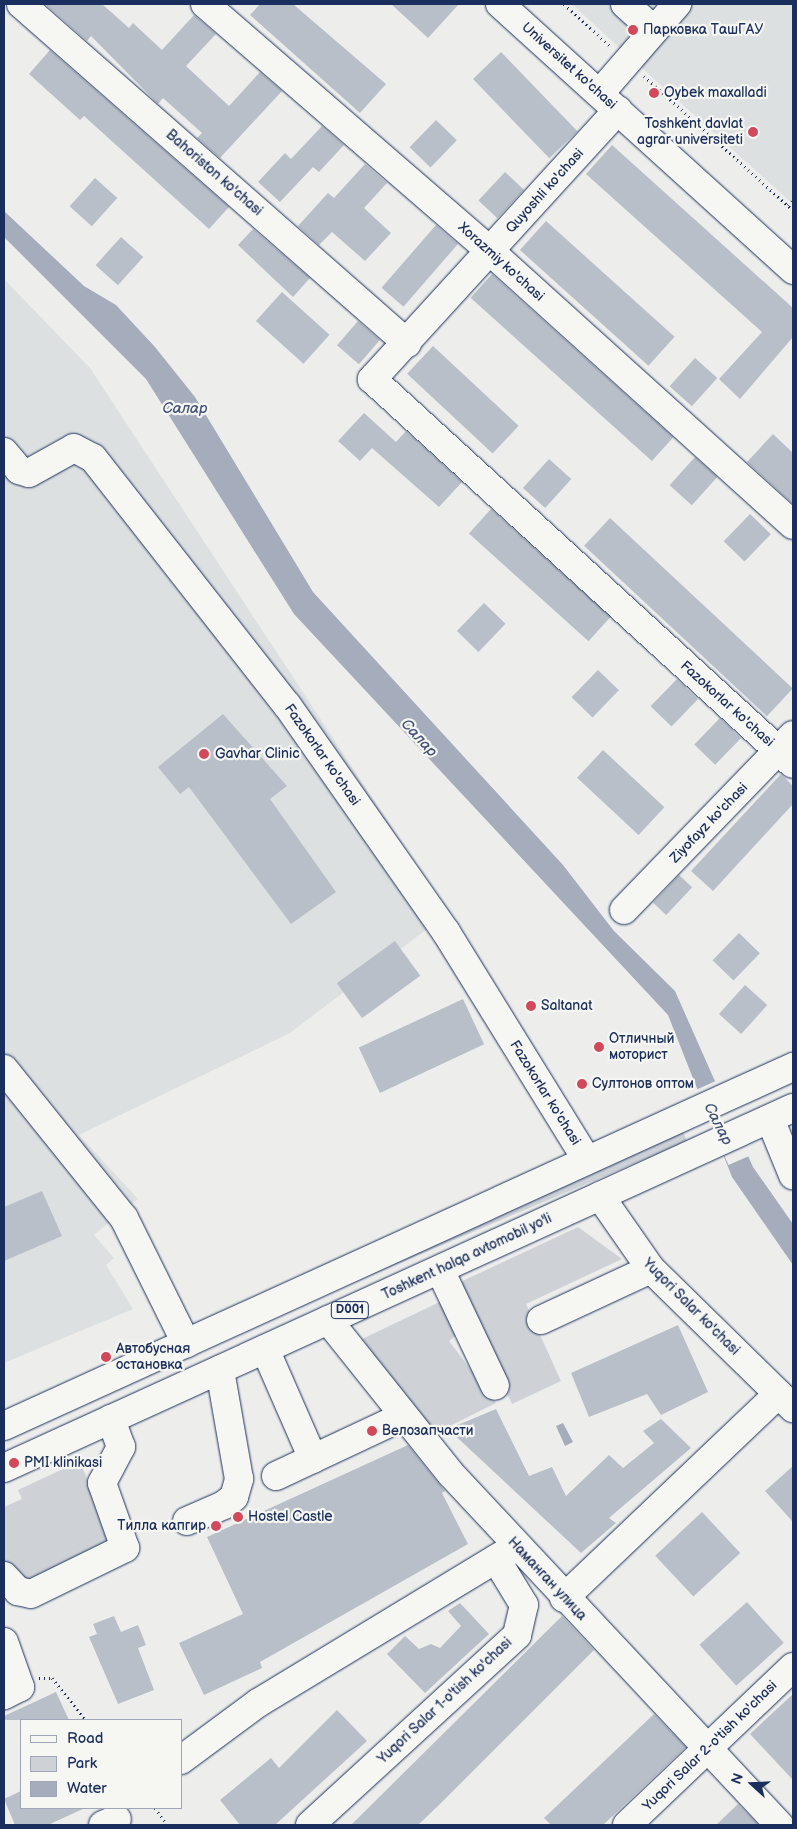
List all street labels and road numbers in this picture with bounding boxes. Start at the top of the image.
street label: Universitet ko'chasi [518,19,620,113]
street label: Bahoriston ko'chasi [162,126,266,220]
street label: Quyoshli ko'chasi [503,145,587,237]
street label: Xorazmiy ko'chasi [454,219,548,305]
street label: Fazokorlar ko'chasi [677,657,777,751]
street label: Fazokorlar ko'chasi [281,701,363,809]
street label: Ziyofayz ko'chasi [667,779,751,867]
street label: Fazokorlar ko'chasi [506,1038,584,1148]
street label: Toshkent halqa avtomobil yo'li [379,1210,555,1304]
street label: Yuqori Salar ko'chasi [639,1255,743,1359]
road number: D001 [330,1300,370,1320]
street label: Наманган улица [504,1534,590,1624]
street label: Yuqori Salar 1-o'tish ko'chasi [374,1634,516,1768]
street label: Yuqori Salar 2-o'tish ko'chasi [639,1677,781,1815]

